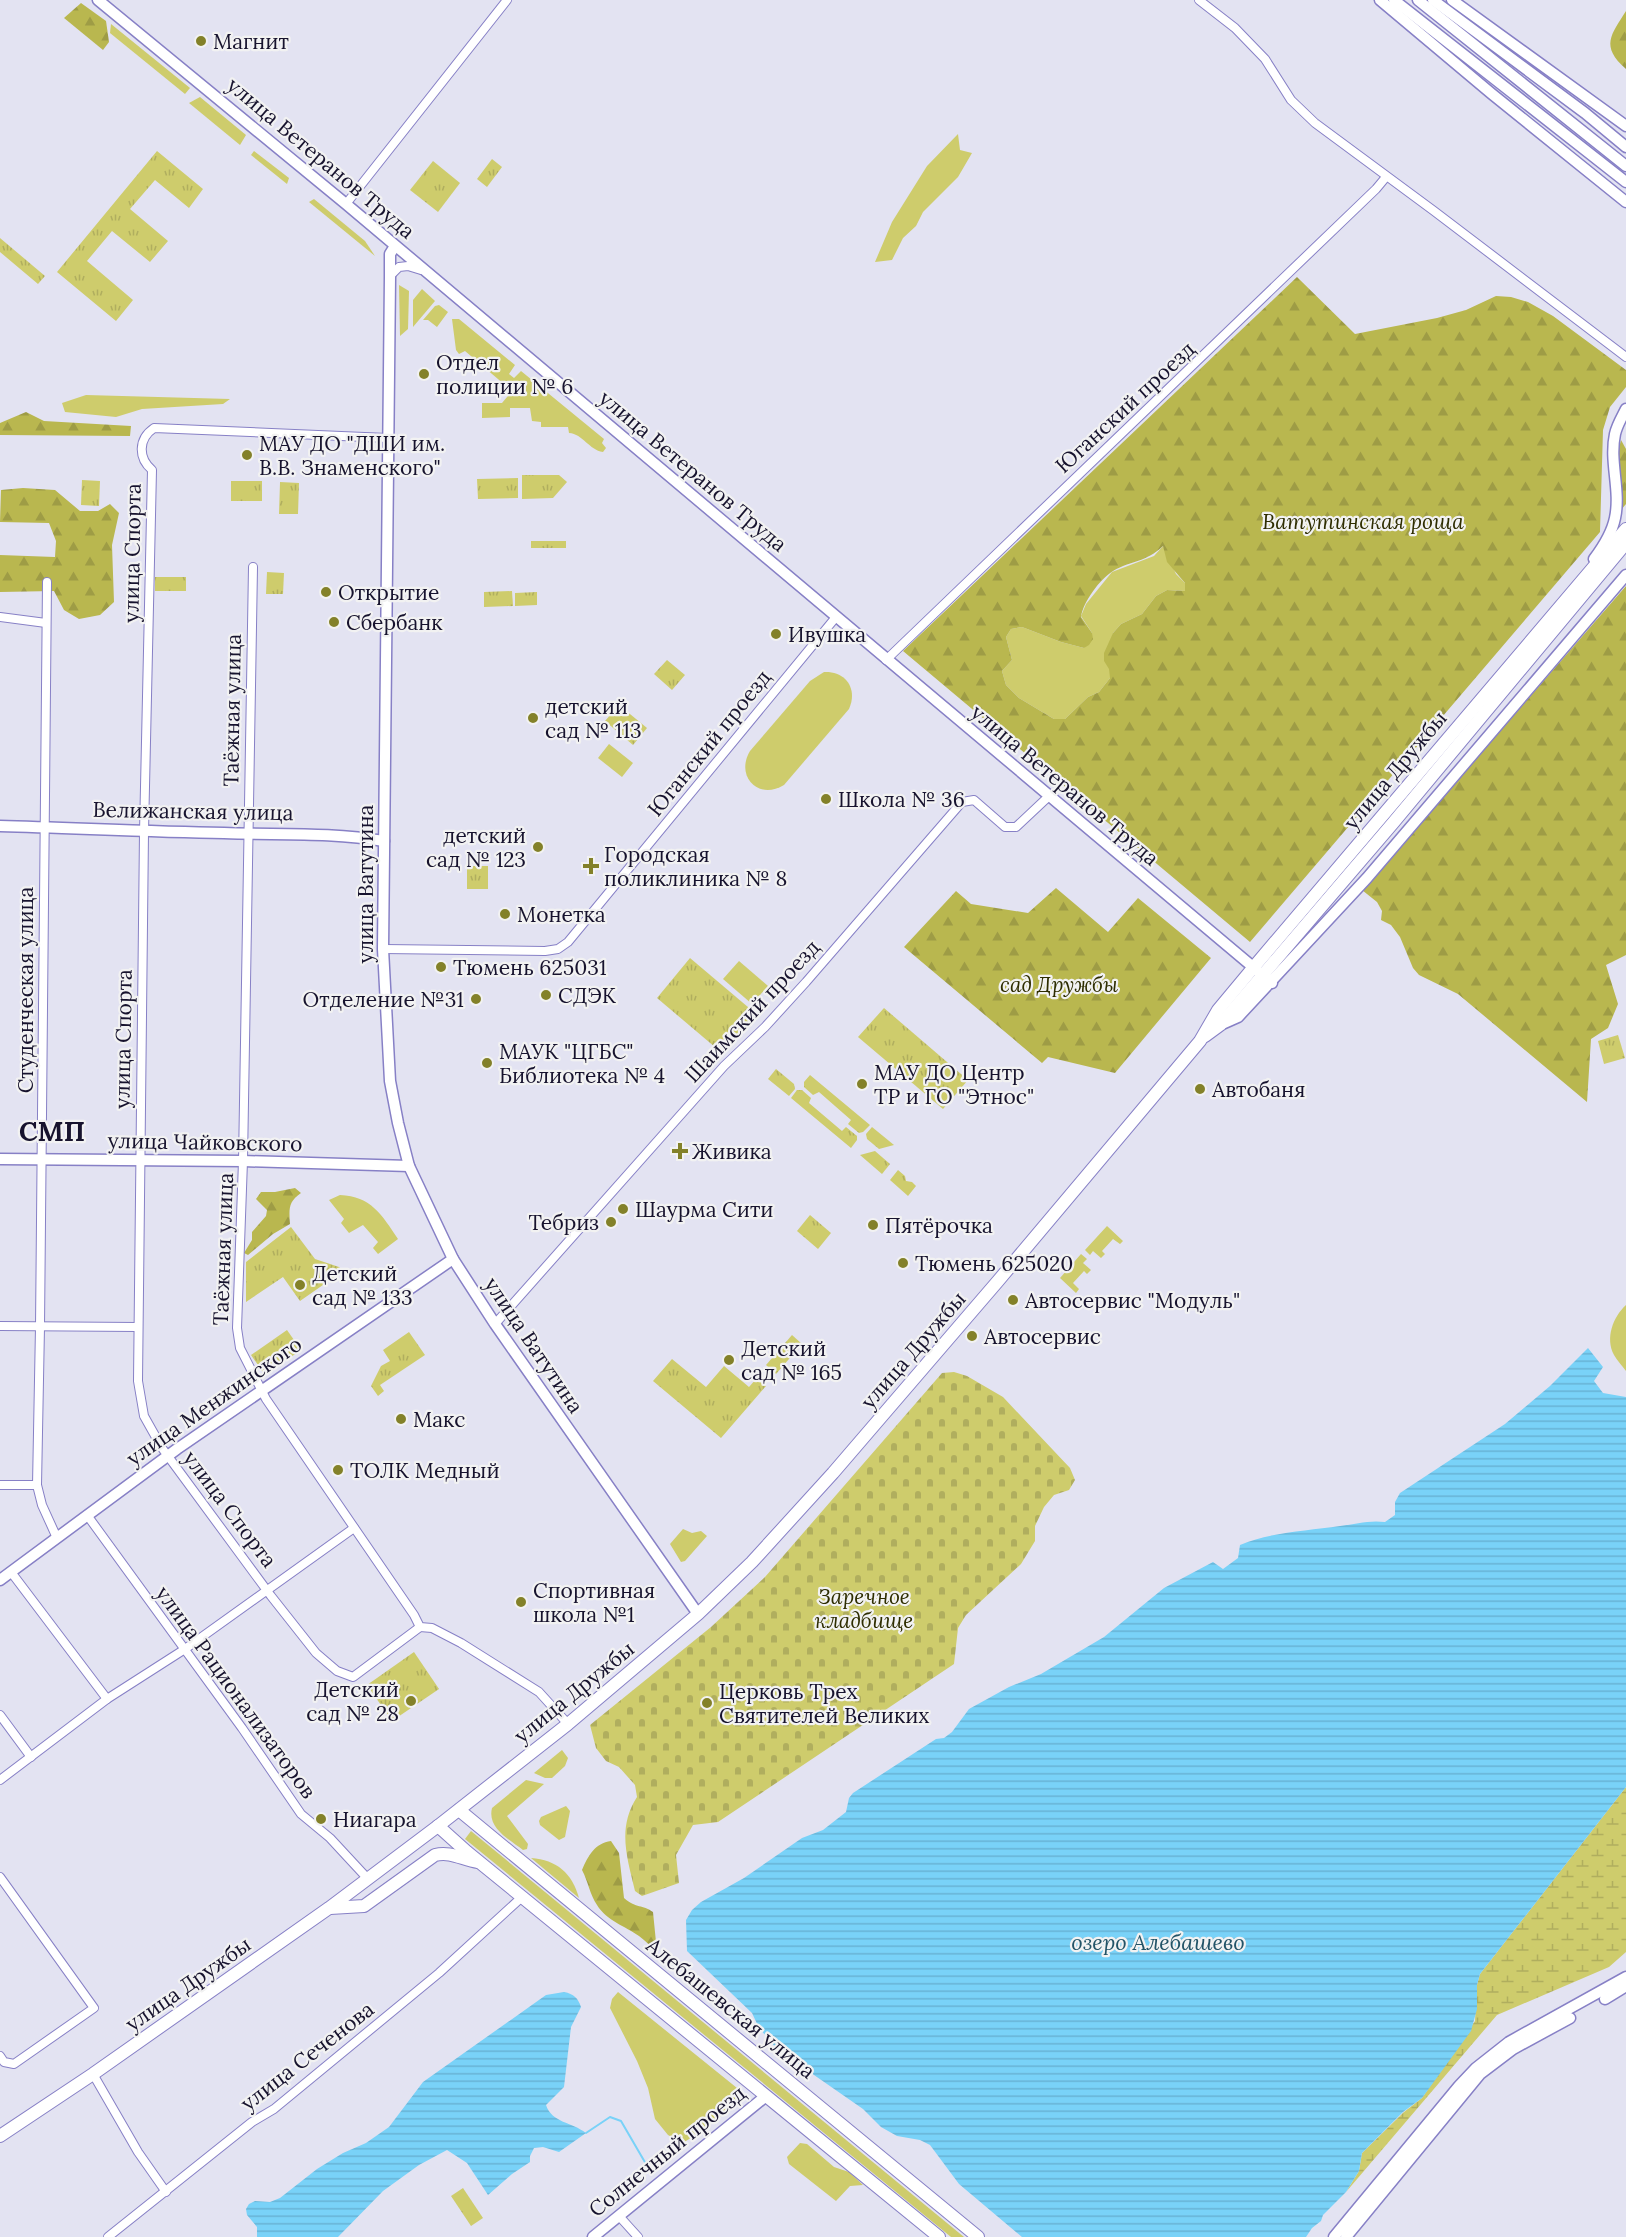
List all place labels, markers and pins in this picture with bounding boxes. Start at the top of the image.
place label: Магнит [213,28,289,55]
marker: Магнит [194,34,208,48]
place label: Отдел полиции № 6 [436,349,574,400]
marker: Отдел полиции № 6 [417,367,431,381]
place label: МАУ ДО "ДШИ им. В.В. Знаменского" [259,430,445,481]
marker: МАУ ДО "ДШИ им. В.В. Знаменского" [240,448,254,462]
place label: Открытие [338,579,439,606]
marker: Открытие [319,585,333,599]
place label: Сбербанк [346,609,443,636]
marker: Сбербанк [327,615,341,629]
place label: Ивушка [788,621,866,648]
marker: Ивушка [769,627,783,641]
place label: детский сад № 113 [545,693,642,744]
marker: детский сад № 113 [526,711,540,725]
place label: Школа № 36 [838,786,965,813]
marker: Школа № 36 [819,792,833,806]
place label: детский сад № 123 [426,822,526,873]
marker: детский сад № 123 [531,840,545,854]
place label: Городская поликлиника № 8 [604,841,787,892]
marker: Городская поликлиника № 8 [582,857,600,875]
place label: Монетка [517,901,606,928]
marker: Монетка [498,907,512,921]
place label: Тюмень 625031 [453,954,607,981]
marker: Тюмень 625031 [434,960,448,974]
place label: СДЭК [558,982,617,1009]
place label: Отделение №31 [303,986,464,1013]
marker: СДЭК [539,988,553,1002]
marker: Отделение №31 [469,992,483,1006]
place label: МАУК "ЦГБС" Библиотека № 4 [499,1038,665,1089]
marker: МАУК "ЦГБС" Библиотека № 4 [480,1056,494,1070]
place label: МАУ ДО Центр ТР и ГО "Этнос" [874,1059,1034,1110]
place label: Автобаня [1211,1076,1306,1103]
marker: МАУ ДО Центр ТР и ГО "Этнос" [855,1077,869,1091]
marker: Автобаня [1193,1082,1207,1096]
place label: Живика [692,1138,772,1165]
marker: Живика [673,1144,687,1158]
place label: Шаурма Сити [635,1196,773,1223]
marker: Шаурма Сити [616,1202,630,1216]
place label: Тебриз [528,1209,599,1236]
place label: Пятёрочка [885,1212,993,1239]
marker: Тебриз [604,1215,618,1229]
marker: Пятёрочка [866,1218,880,1232]
place label: Тюмень 625020 [915,1250,1073,1277]
marker: Тюмень 625020 [896,1256,910,1270]
place label: Детский сад № 133 [312,1260,413,1311]
marker: Детский сад № 133 [293,1278,307,1292]
place label: Автосервис "Модуль" [1024,1287,1240,1314]
marker: Автосервис "Модуль" [1006,1293,1020,1307]
place label: Автосервис [983,1323,1101,1350]
marker: Автосервис [965,1329,979,1343]
place label: Детский сад № 165 [741,1335,842,1386]
marker: Детский сад № 165 [722,1353,736,1367]
place label: Макс [413,1406,465,1433]
marker: Макс [394,1412,408,1426]
place label: ТОЛК Медный [350,1457,500,1484]
marker: ТОЛК Медный [331,1463,345,1477]
place label: Спортивная школа №1 [533,1577,655,1628]
marker: Спортивная школа №1 [514,1595,528,1609]
place label: Детский сад № 28 [306,1676,399,1727]
place label: Церковь Трех Святителей Великих [719,1678,930,1729]
marker: Детский сад № 28 [404,1694,418,1708]
marker: Церковь Трех Святителей Великих [700,1696,714,1710]
place label: Ниагара [333,1806,417,1833]
marker: Ниагара [314,1812,328,1826]

